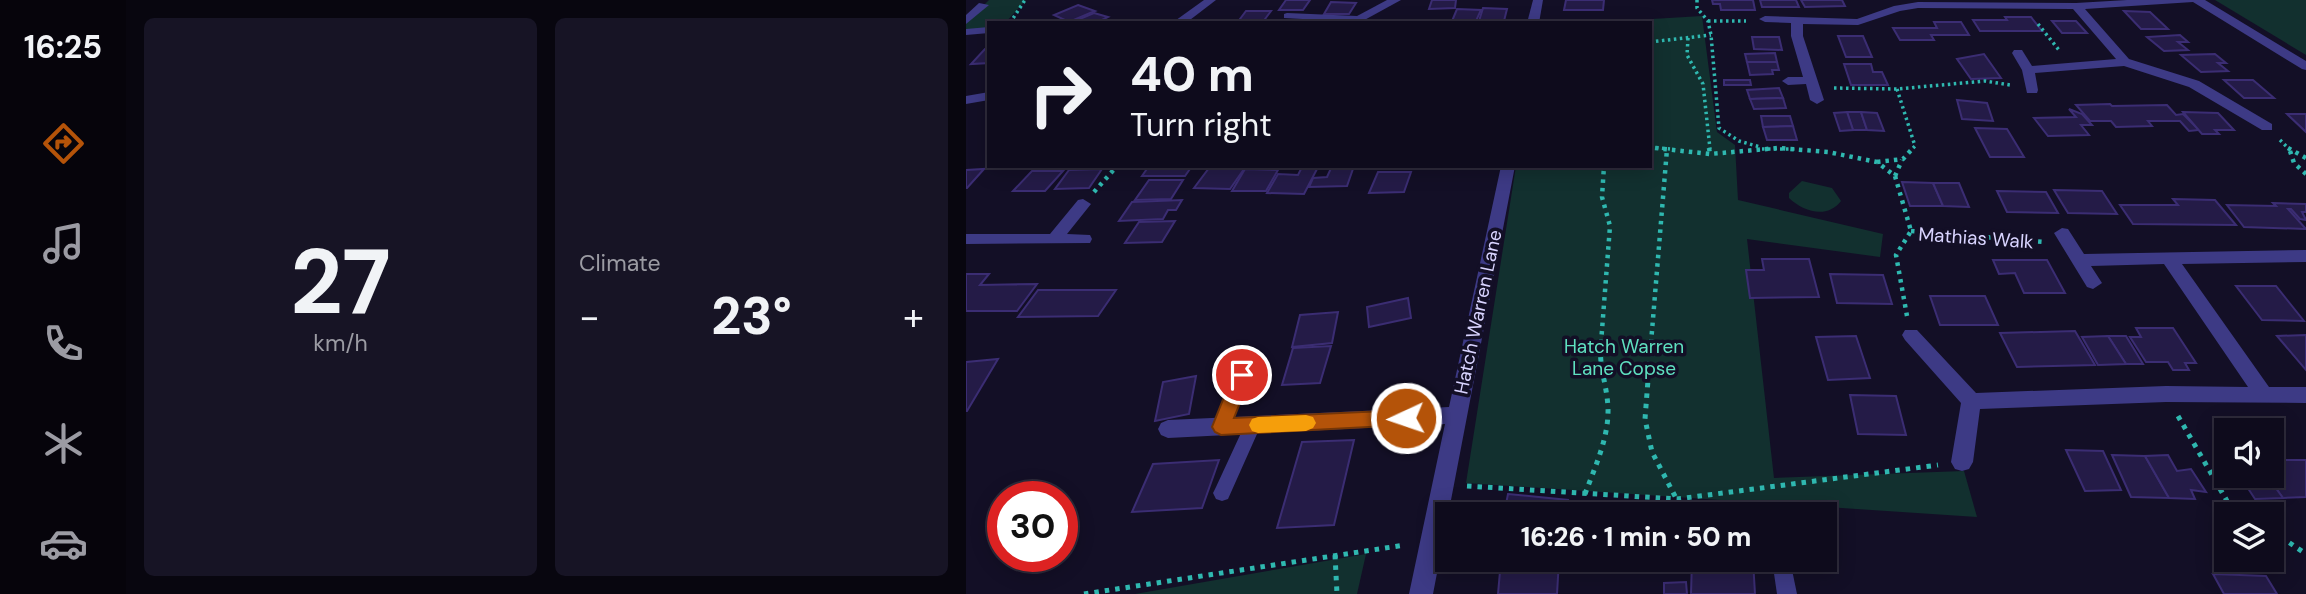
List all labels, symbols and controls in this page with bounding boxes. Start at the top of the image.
text: 16:25 [24,26,102,68]
text: 40 m [1130,42,1254,106]
icon: right [1015,49,1106,140]
text: Turn right [1130,104,1272,146]
icon: directions [39,119,88,168]
icon: music [39,219,88,268]
street label: Mathias Walk [1918,222,2035,255]
text: 27 [290,223,391,341]
street label: Hatch Warren Lane [1448,228,1508,396]
text: Climate [579,248,661,278]
text: 23° [711,282,792,350]
text: − [579,292,600,342]
text: + [903,292,924,342]
icon: phone [39,319,88,368]
text: km/h [313,328,368,358]
park label: Hatch Warren Lane Copse [1564,334,1684,381]
pin [1212,345,1272,405]
icon: arrive [1223,356,1261,394]
position arrow [1369,381,1443,455]
map controls [2214,418,2284,572]
button: sound [2214,418,2284,488]
icon: climate [39,419,88,468]
speed limit sign: 30 [987,481,1078,572]
button: layers [2214,502,2284,572]
icon: car [39,519,88,568]
text: 16:26 · 1 min · 50 m [1521,520,1751,554]

